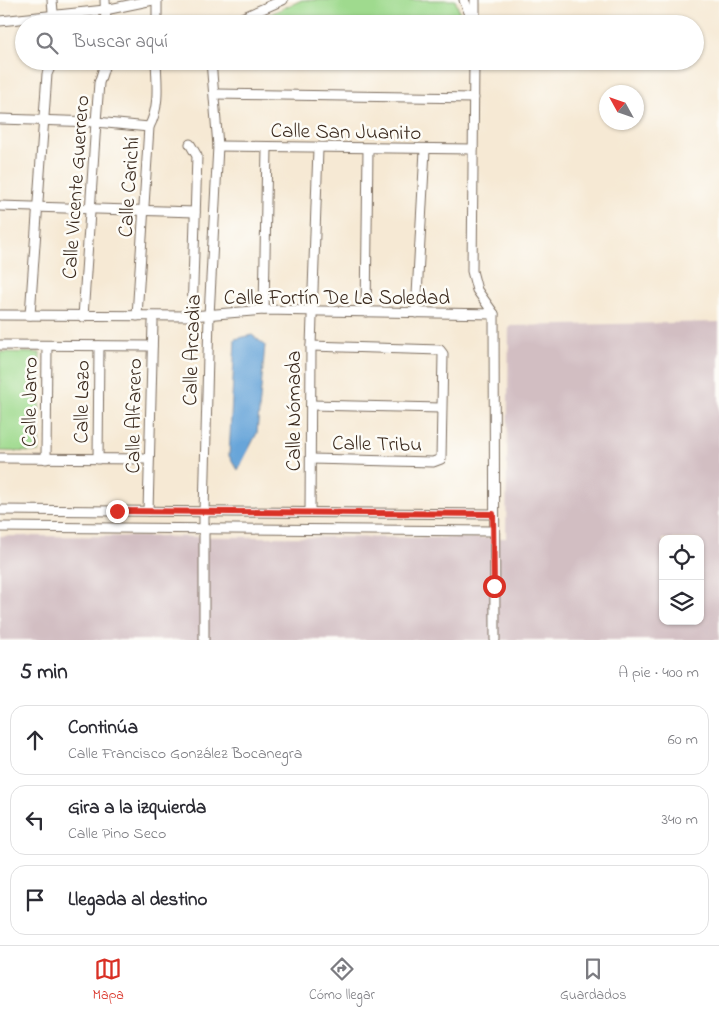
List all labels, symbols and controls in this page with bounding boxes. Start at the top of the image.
search box [15,15,704,70]
icon: search [33,29,61,57]
text: Buscar aquí [73,29,168,56]
north arrow [599,85,644,130]
street label: Calle Vicente Guerrero [56,94,98,280]
street label: Calle San Juanito [270,117,422,149]
street label: Calle Carichí [112,136,148,238]
street label: Calle Fortín De La Soledad [224,284,450,314]
street label: Calle Arcadia [176,294,210,406]
street label: Calle Nómada [280,351,310,471]
street label: Calle Jarro [15,357,47,447]
street label: Calle Alfarero [119,358,151,474]
street label: Calle Lazo [67,360,99,444]
street label: Calle Tribu [332,429,422,461]
route end [106,500,129,523]
map controls [659,535,704,625]
button: locate [659,535,704,580]
route start [483,575,506,598]
button: layers [659,580,704,625]
text: 5 min [20,658,68,688]
text: A pie · 400 m [618,661,699,685]
text: Continúa [68,715,138,742]
icon: ahead [21,726,49,754]
text: 60 m [668,728,698,752]
text: Calle Francisco González Bocanegra [68,742,302,766]
text: Gira a la izquierda [68,795,206,822]
icon: left [21,806,49,834]
text: 340 m [661,808,698,832]
text: Calle Pino Seco [68,822,166,846]
icon: arrive [21,886,49,914]
text: Llegada al destino [68,887,207,914]
tab: Mapa [93,955,124,1006]
tab: Cómo llegar [309,955,375,1006]
tab: Guardados [560,955,626,1006]

